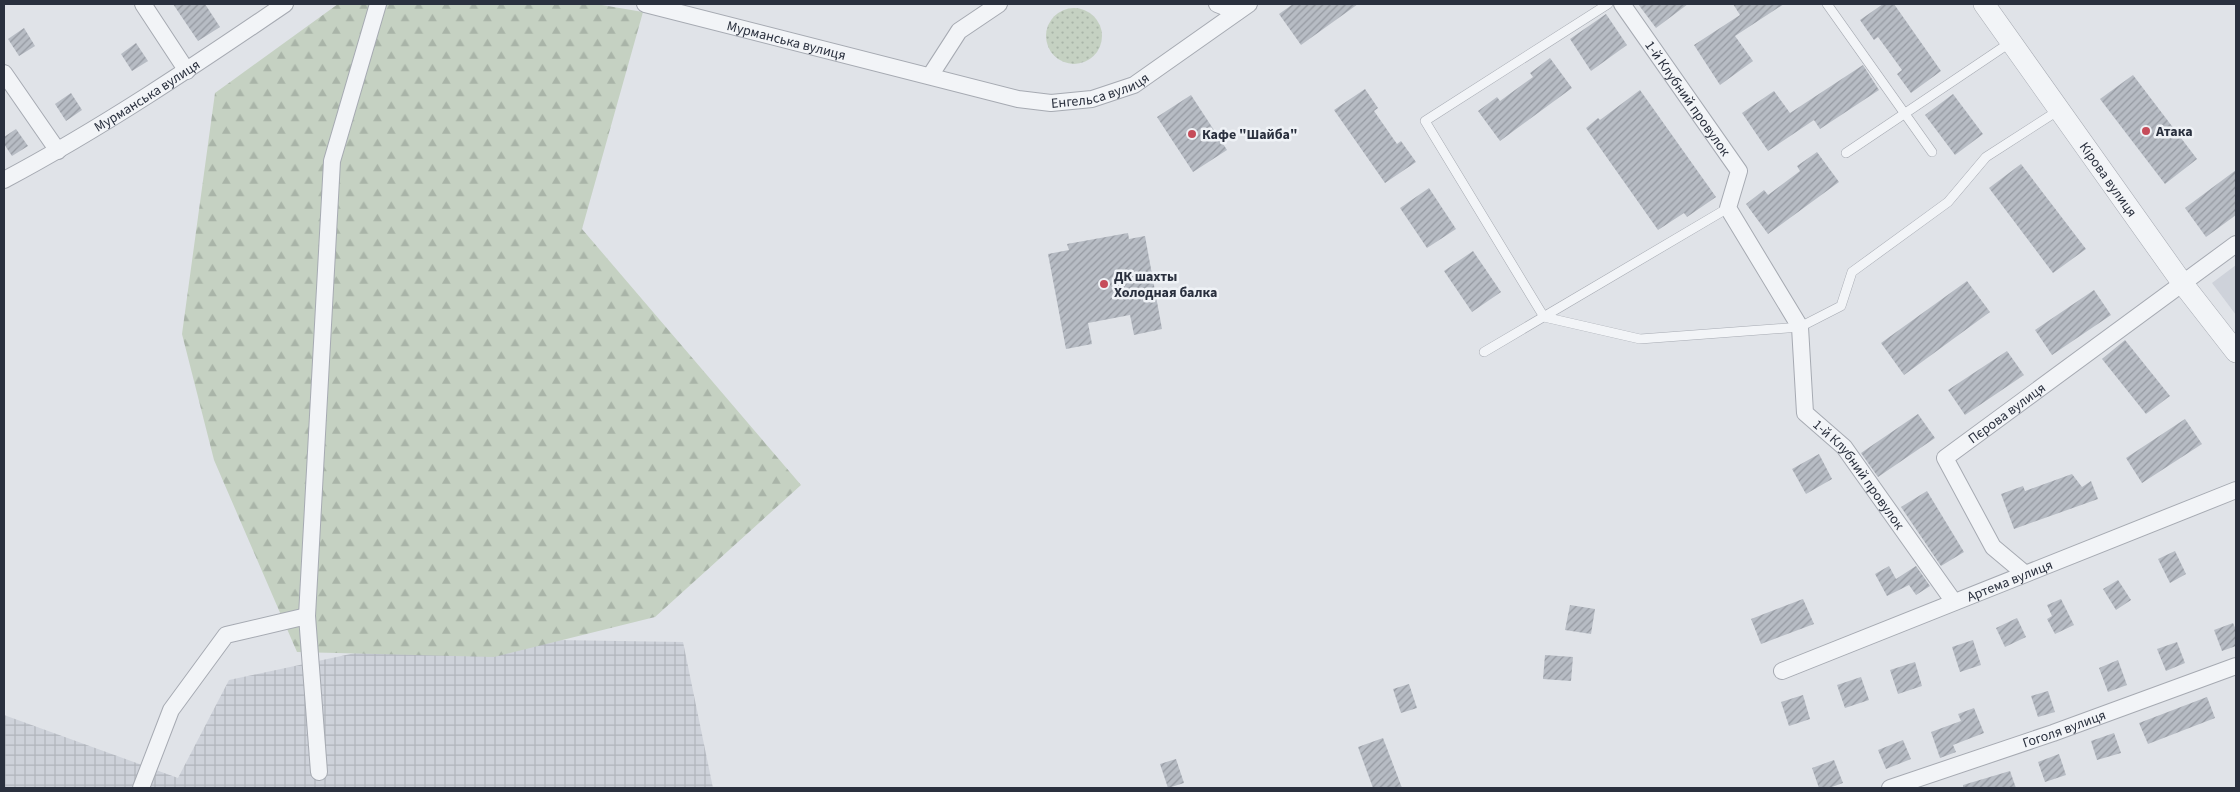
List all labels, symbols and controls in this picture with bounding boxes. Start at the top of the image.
street label: Мурманська вулиця [725,16,848,66]
street label: 1-й Клубний провулок [1640,37,1735,161]
street label: Мурманська вулиця [90,55,204,137]
street label: Енгельса вулиця [1050,68,1154,114]
place label: Атака [2155,122,2193,142]
place label: Кафе "Шайба" [1202,125,1297,145]
marker: Атака [2140,125,2152,137]
marker: Кафе "Шайба" [1186,128,1198,140]
street label: Кірова вулиця [2074,138,2141,221]
place label: ДК шахты Холодная балка [1114,267,1217,303]
marker: ДК шахты Холодная балка [1098,278,1110,290]
street label: Пєрова вулиця [1964,378,2050,449]
street label: 1-й Клубний провулок [1808,415,1909,534]
street label: Артема вулиця [1964,555,2056,607]
street label: Гоголя вулиця [2020,705,2109,754]

